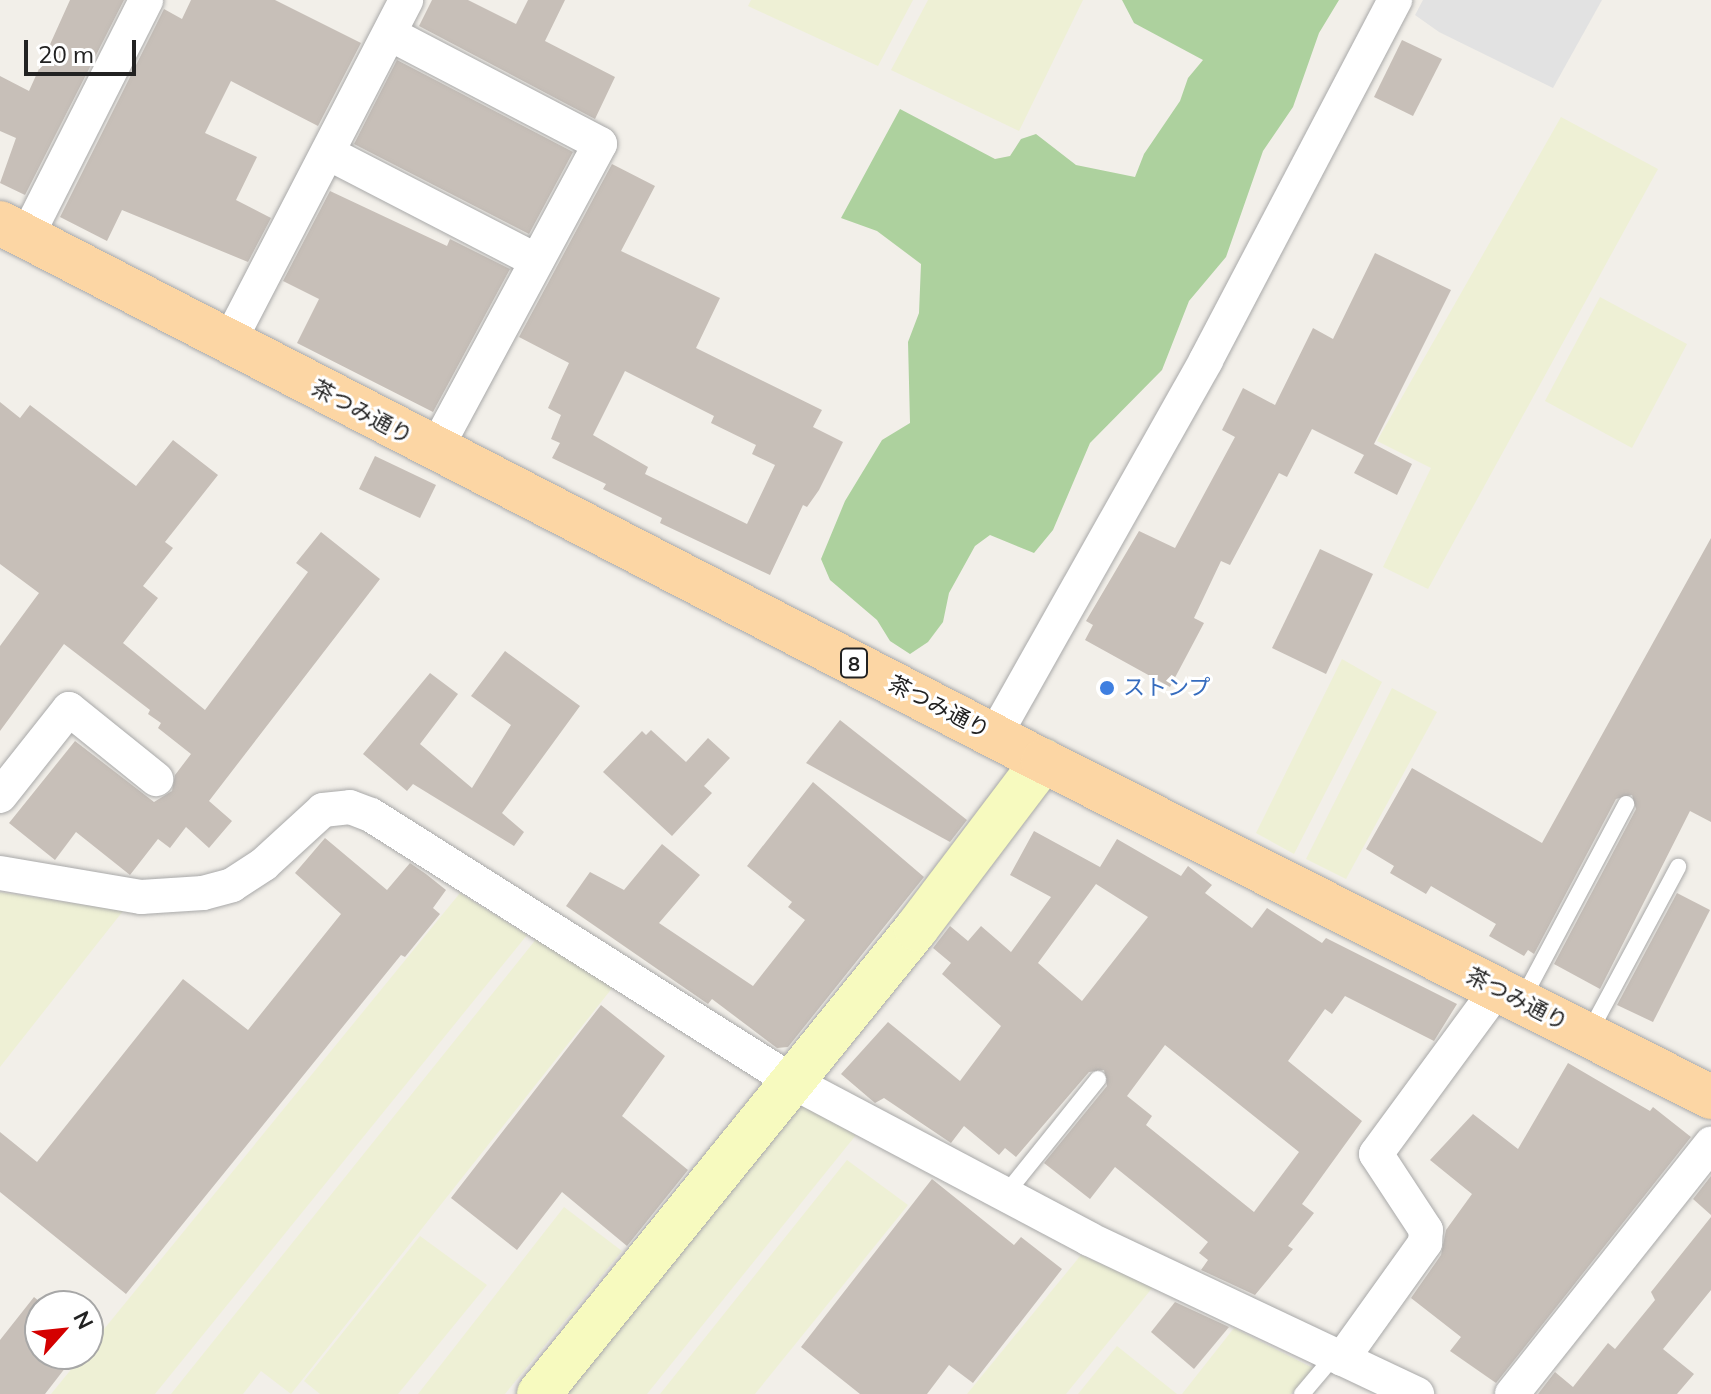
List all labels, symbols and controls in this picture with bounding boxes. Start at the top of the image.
scale bar [28,24,140,74]
text: 20 m [38,39,94,69]
street label: 茶つみ通り [307,375,417,449]
road number: 8 [840,647,868,679]
street label: 茶つみ通り [884,670,994,744]
place label: ストンプ [1123,675,1211,701]
marker: ストンプ [1098,679,1116,697]
street label: 茶つみ通り [1462,962,1572,1036]
north arrow [24,1290,104,1370]
text: N [67,1306,100,1334]

